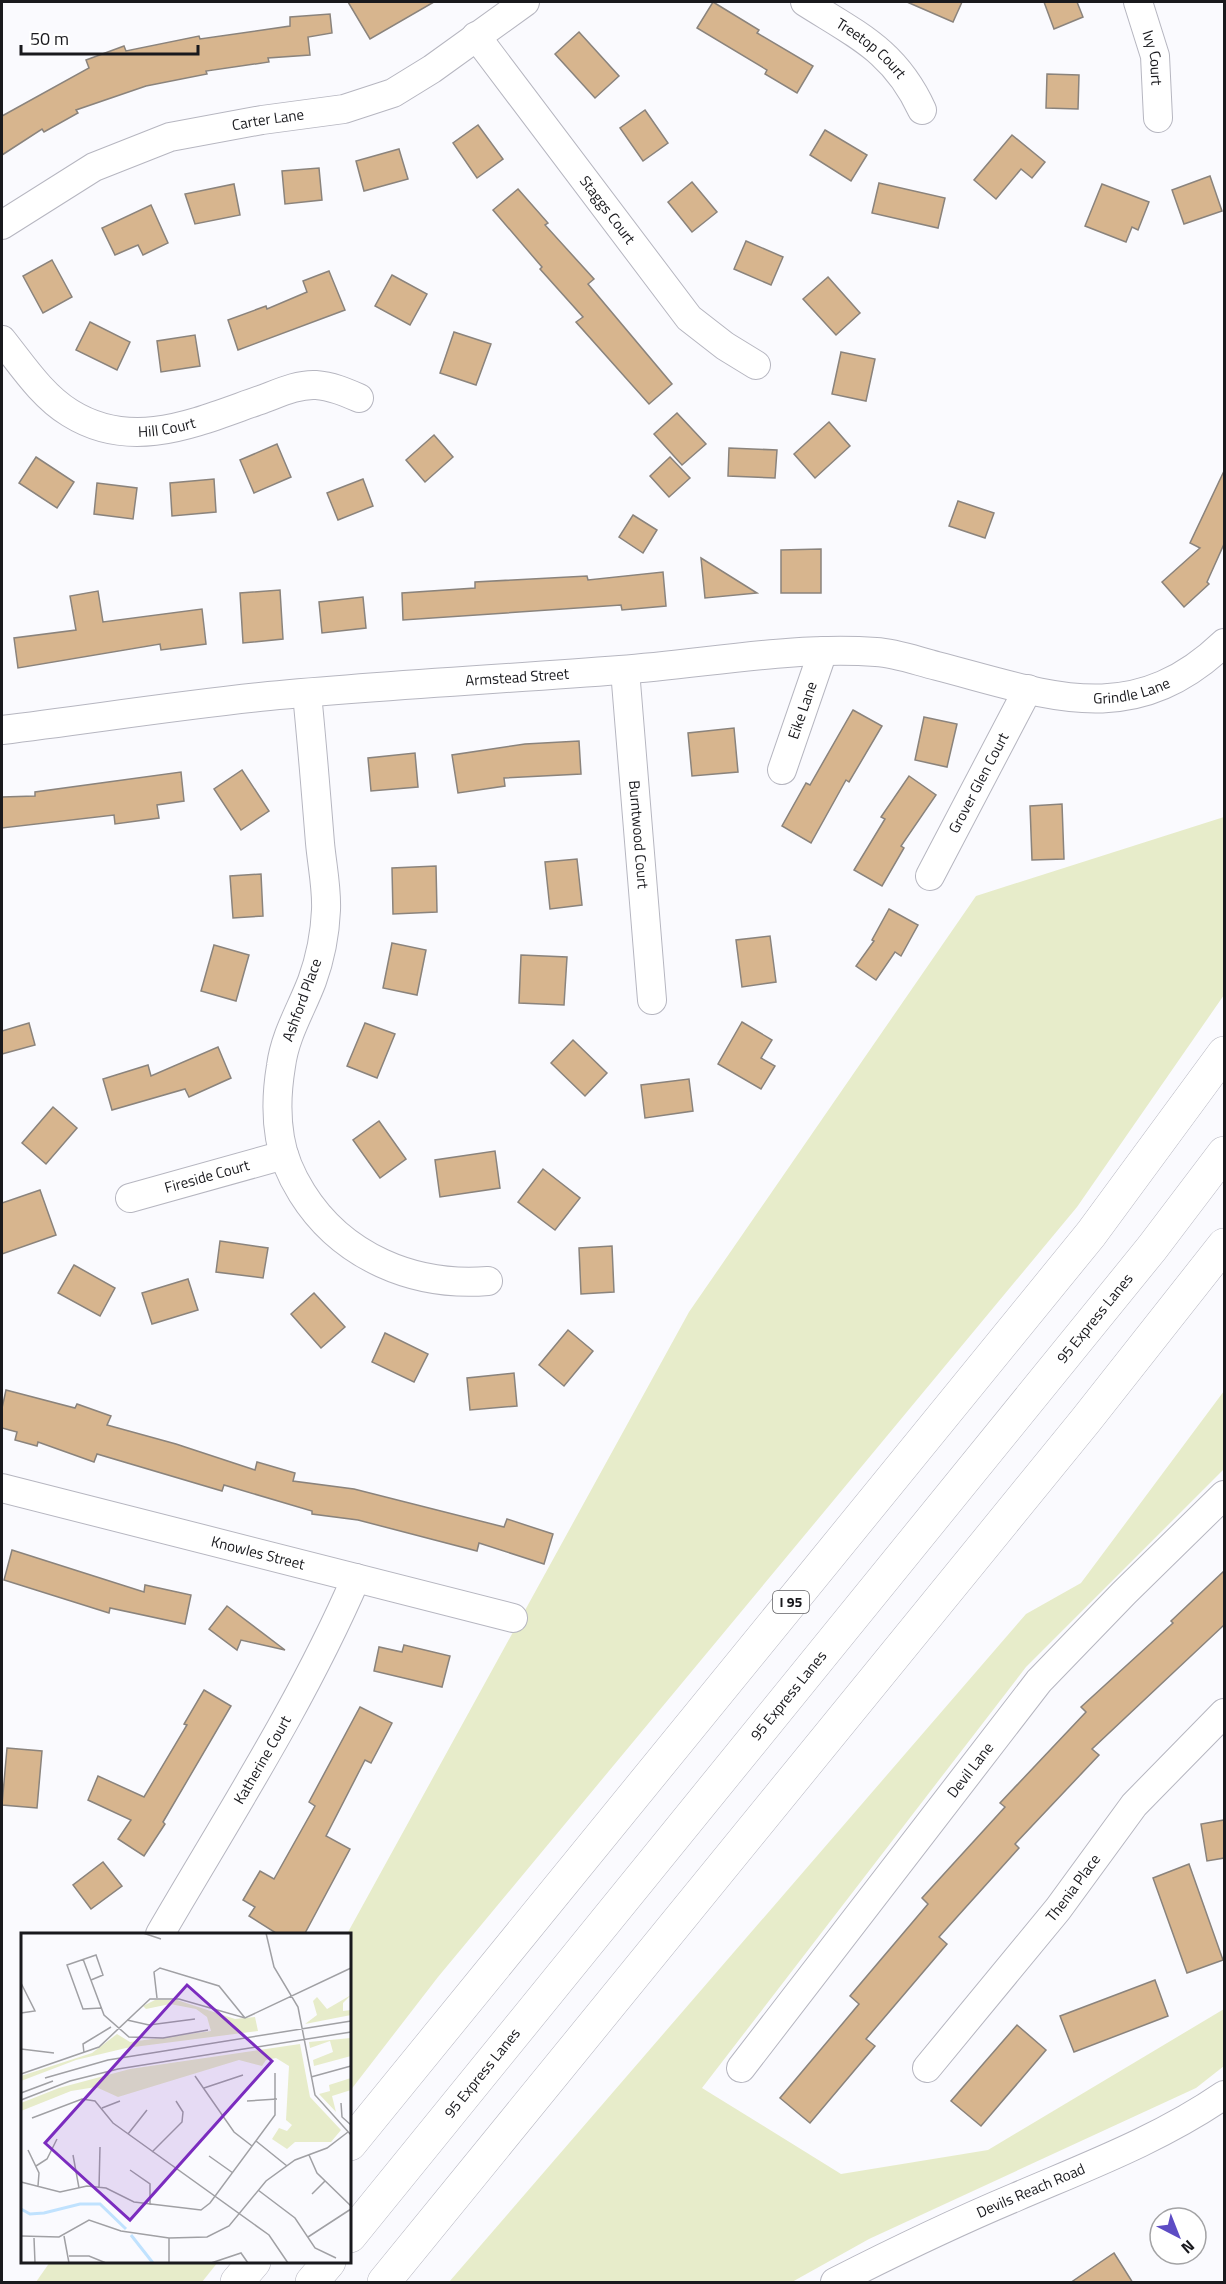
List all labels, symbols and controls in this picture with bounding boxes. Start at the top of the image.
street label: Treetop Court [832,12,913,84]
scale bar [21,18,198,56]
text: 50 m [30,25,69,52]
street label: Ivy Court [1137,27,1168,87]
street label: Carter Lane [230,102,305,136]
street label: Staggs Court [574,170,642,249]
street label: Hill Court [138,411,199,443]
street label: Armstead Street [464,662,570,692]
street label: Grindle Lane [1093,671,1174,710]
street label: Eike Lane [781,678,823,742]
street label: Grover Glen Court [942,727,1015,837]
street label: Burntwood Court [623,779,655,890]
street label: Ashford Place [276,955,327,1045]
street label: Fireside Court [162,1153,253,1199]
street label: 95 Express Lanes [1051,1268,1138,1368]
street label: Knowles Street [209,1530,308,1576]
road number: I 95 [773,1591,809,1613]
street label: 95 Express Lanes [745,1645,832,1745]
street label: Katherine Court [227,1711,297,1808]
street label: Devil Lane [941,1737,999,1802]
street label: Thenia Place [1040,1849,1106,1927]
inset map [21,1933,351,2263]
street label: 95 Express Lanes [438,2023,526,2123]
street label: Devils Reach Road [973,2157,1089,2224]
north arrow [1148,2206,1208,2266]
text: N [1176,2235,1200,2260]

